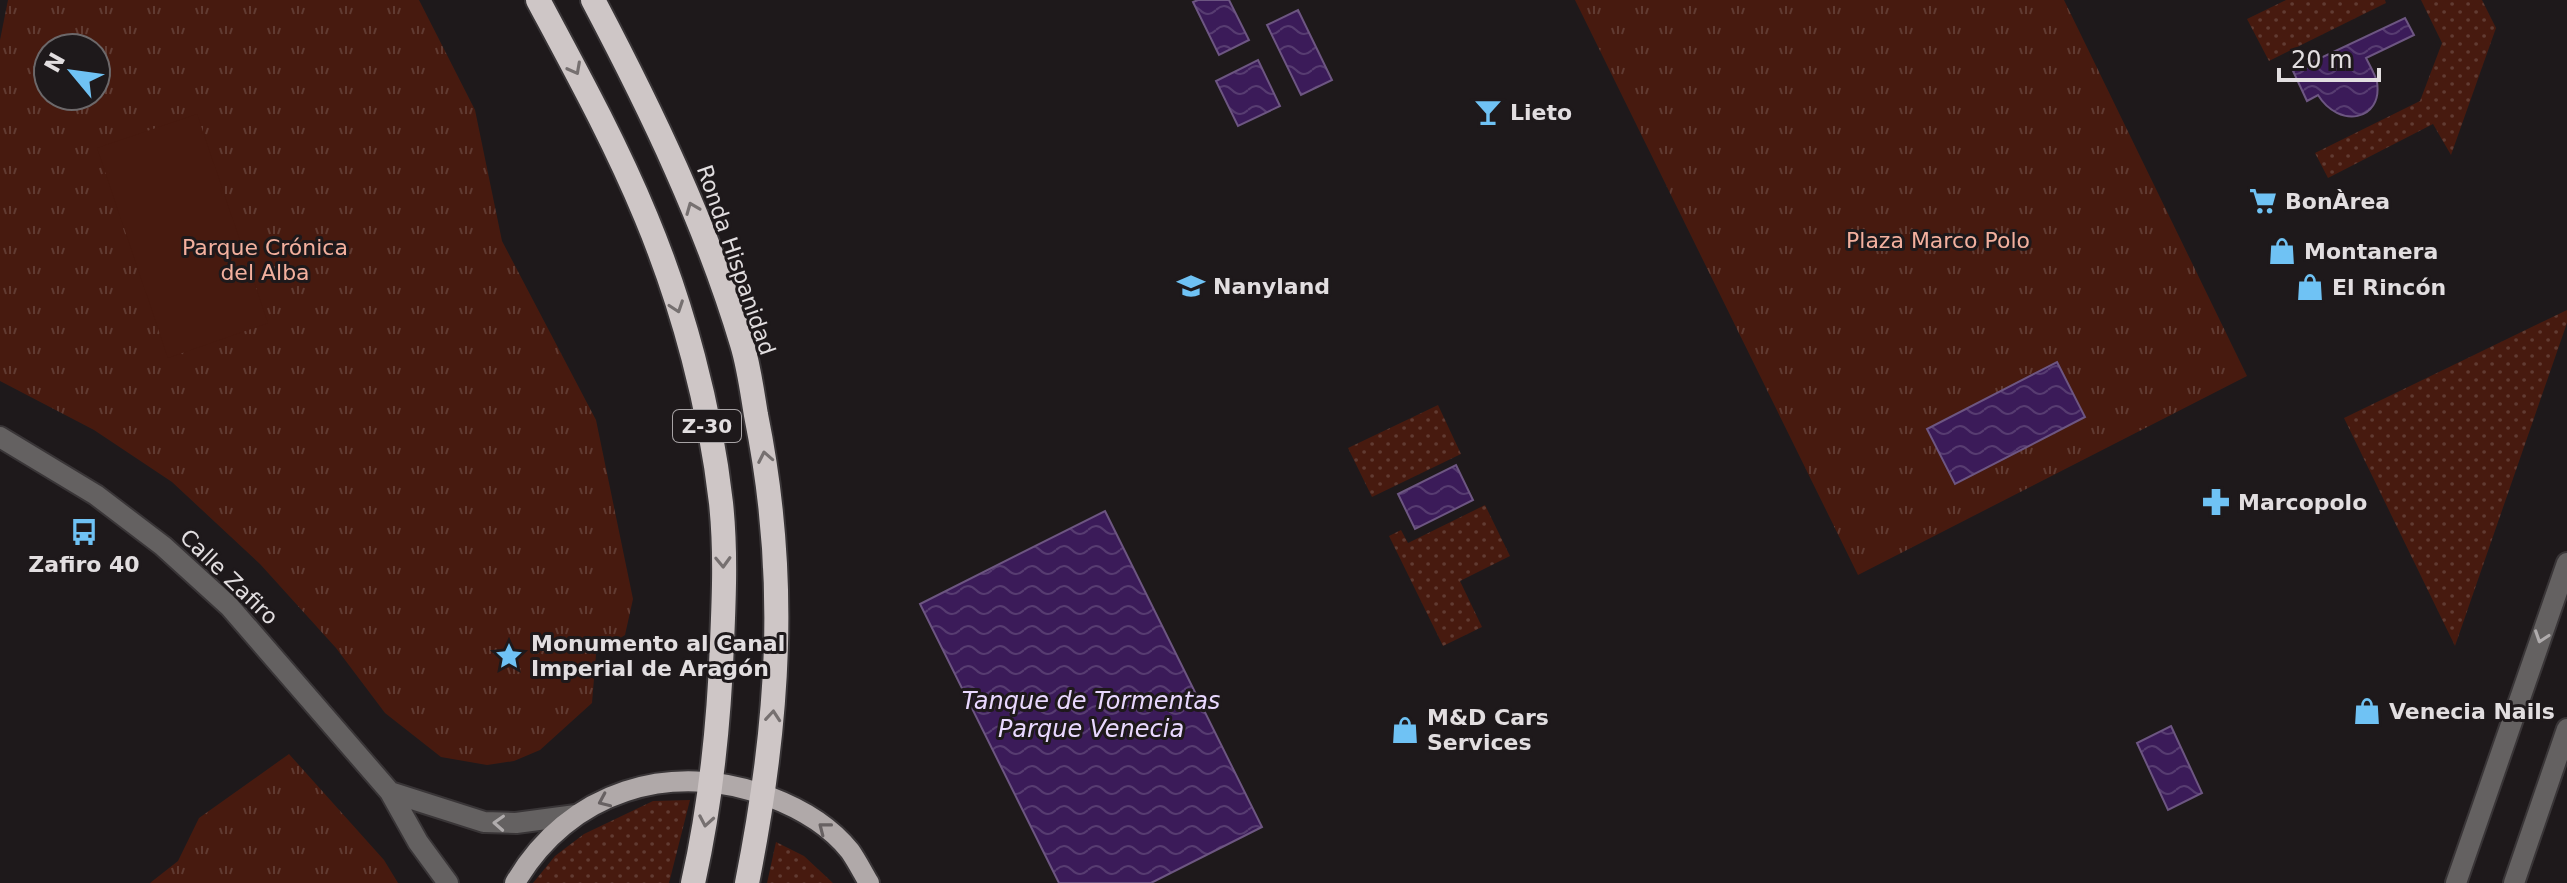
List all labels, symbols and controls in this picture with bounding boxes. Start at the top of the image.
north arrow [32,32,112,112]
scale bar [2279,32,2379,82]
text: 20 m [2291,46,2353,74]
text: N [40,48,70,77]
one-way arrow [565,60,580,75]
bar icon: Lieto [1473,97,1503,127]
place label: Lieto [1510,100,1572,125]
street label: Ronda Hispanidad [692,162,780,358]
supermarket icon: BonÀrea [2248,186,2278,216]
place label: BonÀrea [2285,189,2390,214]
one-way arrow [685,202,702,216]
park label: Plaza Marco Polo [1846,228,2030,253]
park label: Parque Crónica del Alba [182,235,348,285]
shop icon: Montanera [2267,236,2297,266]
place label: Montanera [2304,239,2438,264]
school or university icon: Nanyland [1176,271,1206,301]
shop icon: El Rincón [2295,272,2325,302]
place label: Nanyland [1213,274,1330,299]
place label: El Rincón [2332,275,2446,300]
one-way arrow [667,299,683,313]
road number: Z-30 [673,410,741,442]
one-way arrow [757,451,774,464]
pharmacy icon: Marcopolo [2201,487,2231,517]
place label: Marcopolo [2238,490,2367,515]
bus stop icon: Zafiro 40 [69,517,99,547]
street label: Calle Zafiro [175,524,283,630]
place label: Zafiro 40 [28,552,140,577]
one-way arrow [715,556,732,569]
one-way arrow [2535,629,2551,643]
place label: Monumento al Canal Imperial de Aragón [531,631,785,681]
place icon: Monumento al Canal Imperial de Aragón [494,641,524,671]
water label: Tanque de Tormentas Parque Venecia [962,687,1220,743]
shop icon: Venecia Nails [2352,696,2382,726]
place label: Venecia Nails [2389,699,2555,724]
place label: M&D Cars Services [1427,705,1549,755]
one-way arrow [764,709,781,722]
shop icon: M&D Cars Services [1390,715,1420,745]
one-way arrow [598,791,612,807]
one-way arrow [492,814,505,831]
one-way arrow [699,814,716,828]
one-way arrow [818,823,833,837]

